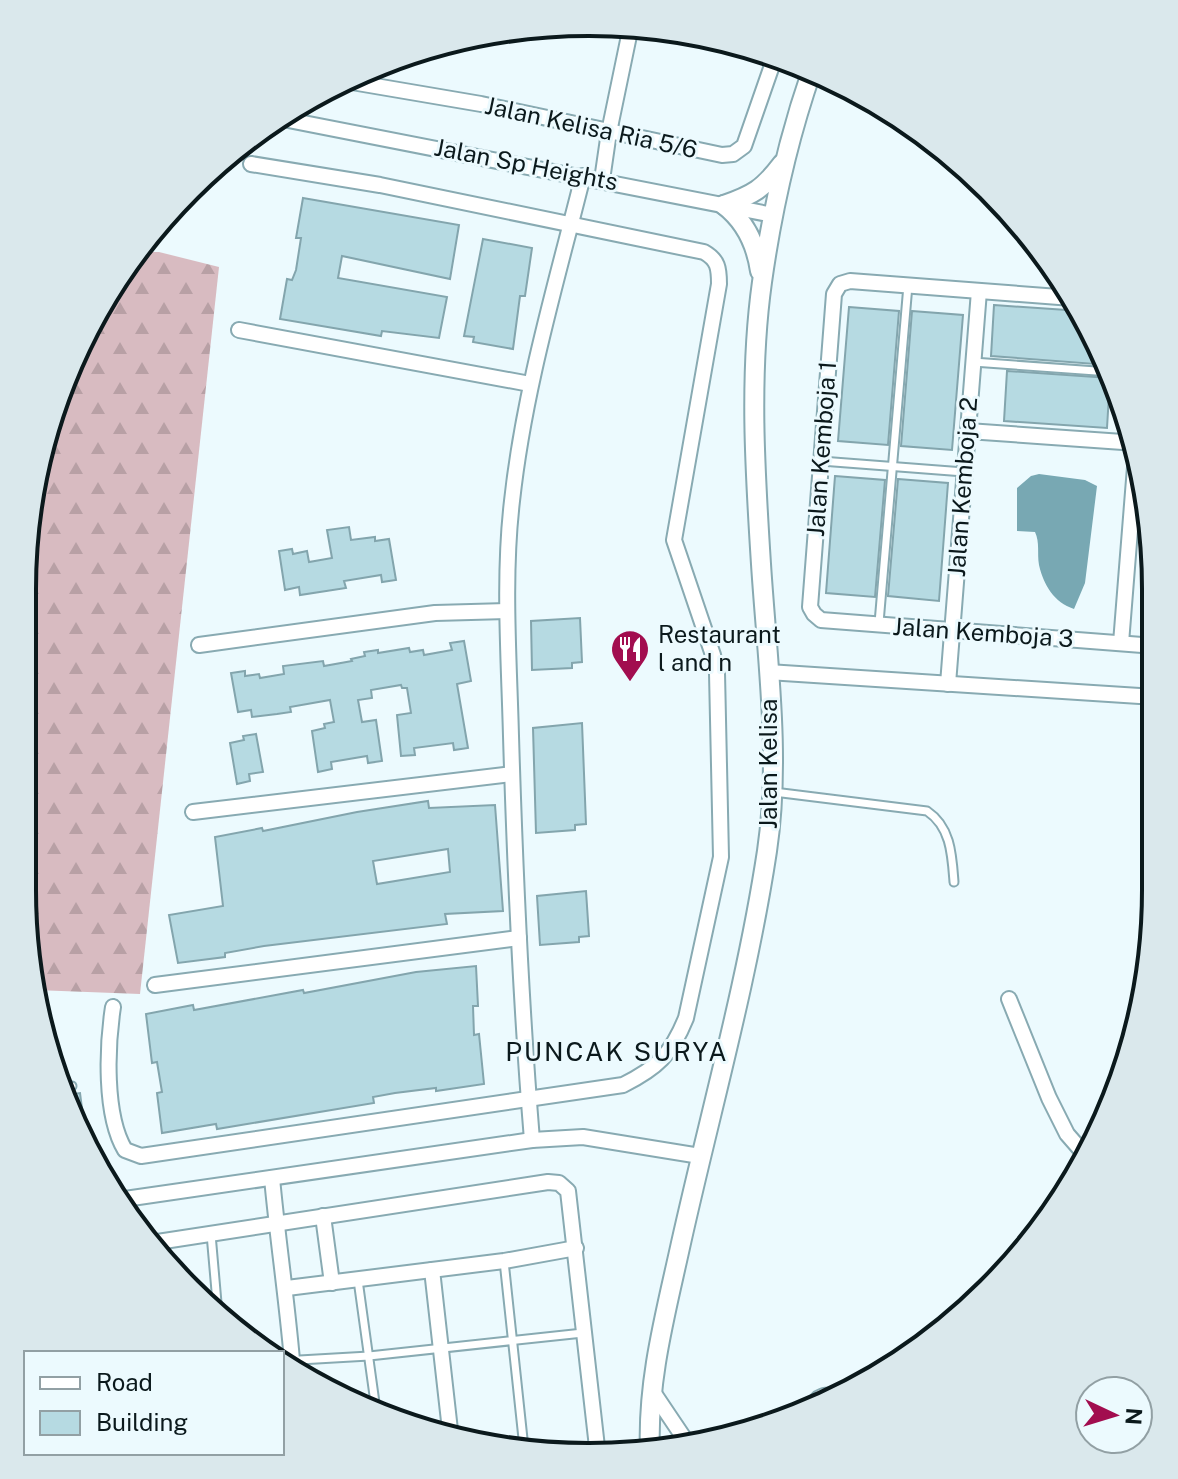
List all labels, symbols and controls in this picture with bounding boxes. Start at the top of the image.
street label: Jalan Kelisa Ria 5/6 [483,91,700,163]
street label: Jalan Sp Heights [432,133,620,196]
street label: Jalan Kemboja 1 [801,360,841,538]
street label: Jalan Kemboja 2 [942,396,982,578]
street label: Jalan Kemboja 3 [892,612,1074,652]
place label: Restaurant l and n [658,620,781,676]
restaurant icon: Restaurant l and n [609,628,651,683]
street label: Jalan Kelisa [754,699,782,829]
district label: PUNCAK SURYA [505,1036,729,1067]
legend [24,1351,284,1455]
text: Road [96,1368,153,1396]
north arrow [1074,1375,1154,1455]
text: N [1120,1407,1148,1426]
text: Building [96,1408,188,1436]

